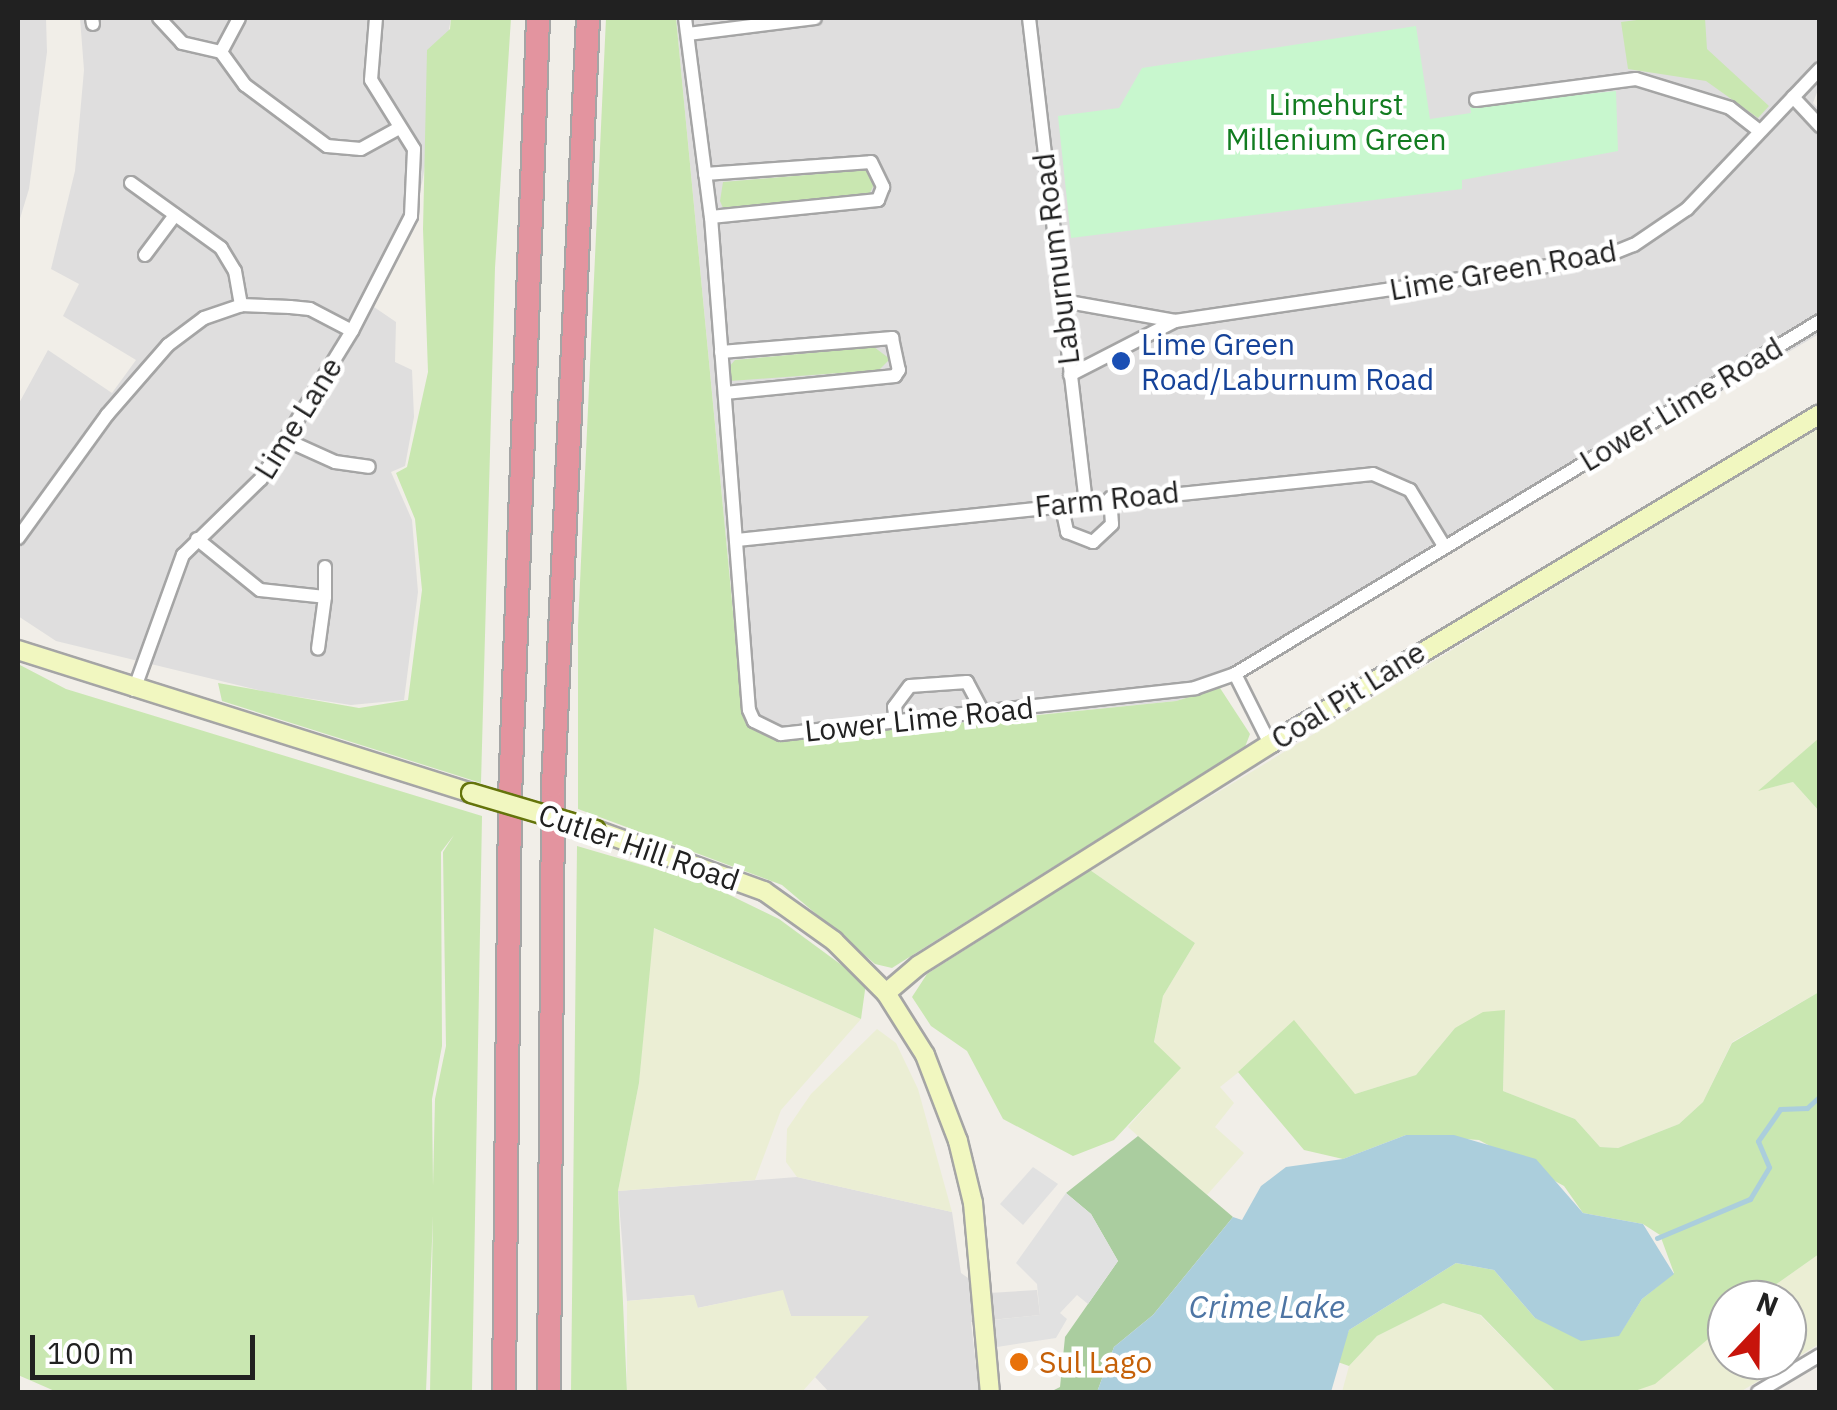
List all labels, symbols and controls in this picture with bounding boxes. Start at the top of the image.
park label: Limehurst Millenium Green [1225,86,1447,156]
street label: Laburnum Road [1025,151,1087,367]
street label: Lime Green Road [1387,232,1619,308]
place label: Lime Green Road/Laburnum Road [1141,326,1434,396]
street label: Lower Lime Road [1573,329,1789,479]
street label: Lime Lane [246,350,350,486]
marker: Lime Green Road/Laburnum Road [1110,350,1132,372]
street label: Farm Road [1033,474,1181,524]
street label: Coal Pit Lane [1264,633,1432,757]
street label: Lower Lime Road [803,689,1035,749]
street label: Cutler Hill Road [534,796,744,898]
north arrow [1707,1280,1807,1380]
text: N [1751,1283,1784,1325]
water label: Crime Lake [1189,1287,1345,1325]
scale bar [35,1315,260,1377]
text: 100 m [47,1333,134,1372]
place label: Sul Lago [1039,1344,1152,1380]
marker: Sul Lago [1008,1351,1030,1373]

